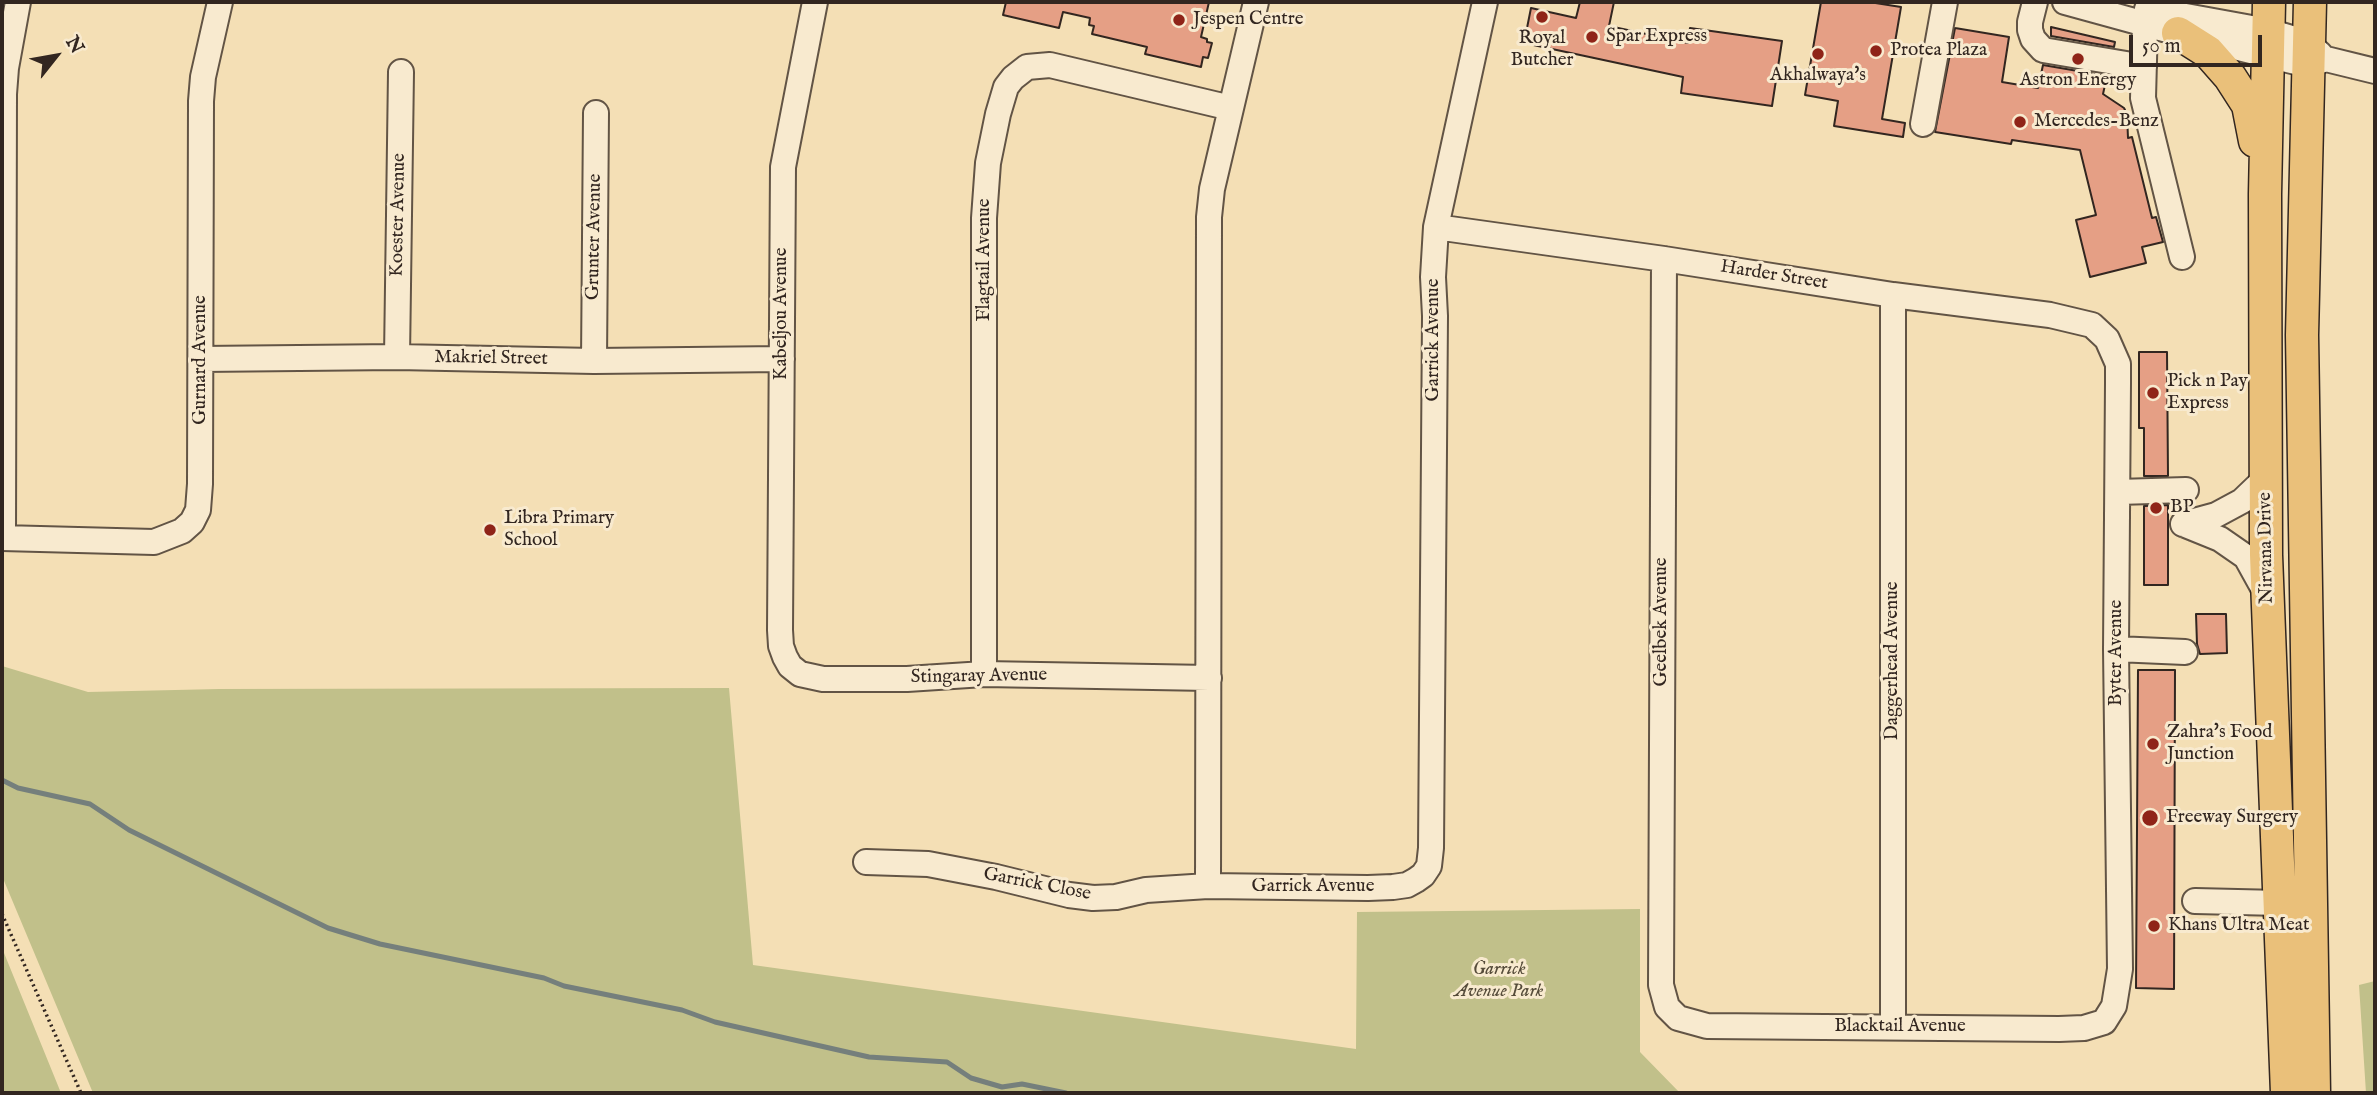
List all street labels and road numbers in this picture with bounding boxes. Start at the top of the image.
street label: Koester Avenue [387,153,411,277]
street label: Grunter Avenue [582,174,608,300]
street label: Flagtail Avenue [974,198,996,322]
street label: Kabeljou Avenue [771,248,793,380]
street label: Harder Street [1719,256,1829,296]
street label: Garrick Avenue [1423,279,1445,401]
street label: Gurnard Avenue [190,295,212,425]
street label: Makriel Street [434,347,548,371]
street label: Nirvana Drive [2255,492,2279,604]
street label: Geelbek Avenue [1651,557,1673,687]
street label: Daggerhead Avenue [1882,581,1904,741]
street label: Byter Avenue [2106,600,2128,706]
street label: Stingaray Avenue [911,664,1047,690]
street label: Garrick Close [981,863,1093,907]
street label: Garrick Avenue [1252,876,1374,898]
street label: Blacktail Avenue [1834,1016,1966,1038]

